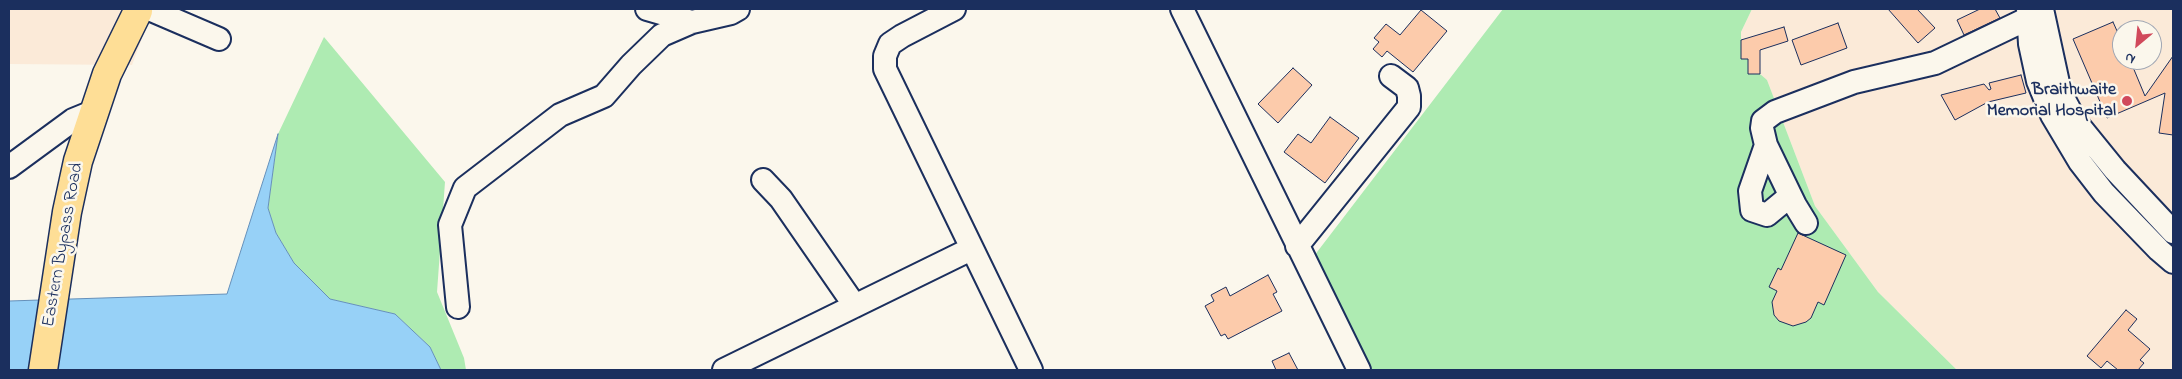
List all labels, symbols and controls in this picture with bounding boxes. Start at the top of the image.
north arrow [2112,20,2162,70]
text: N [2121,46,2139,69]
place label: Braithwaite Memorial Hospital [1987,80,2116,122]
marker: Braithwaite Memorial Hospital [2120,94,2134,108]
street label: Eastern Bypass Road [39,161,89,329]

